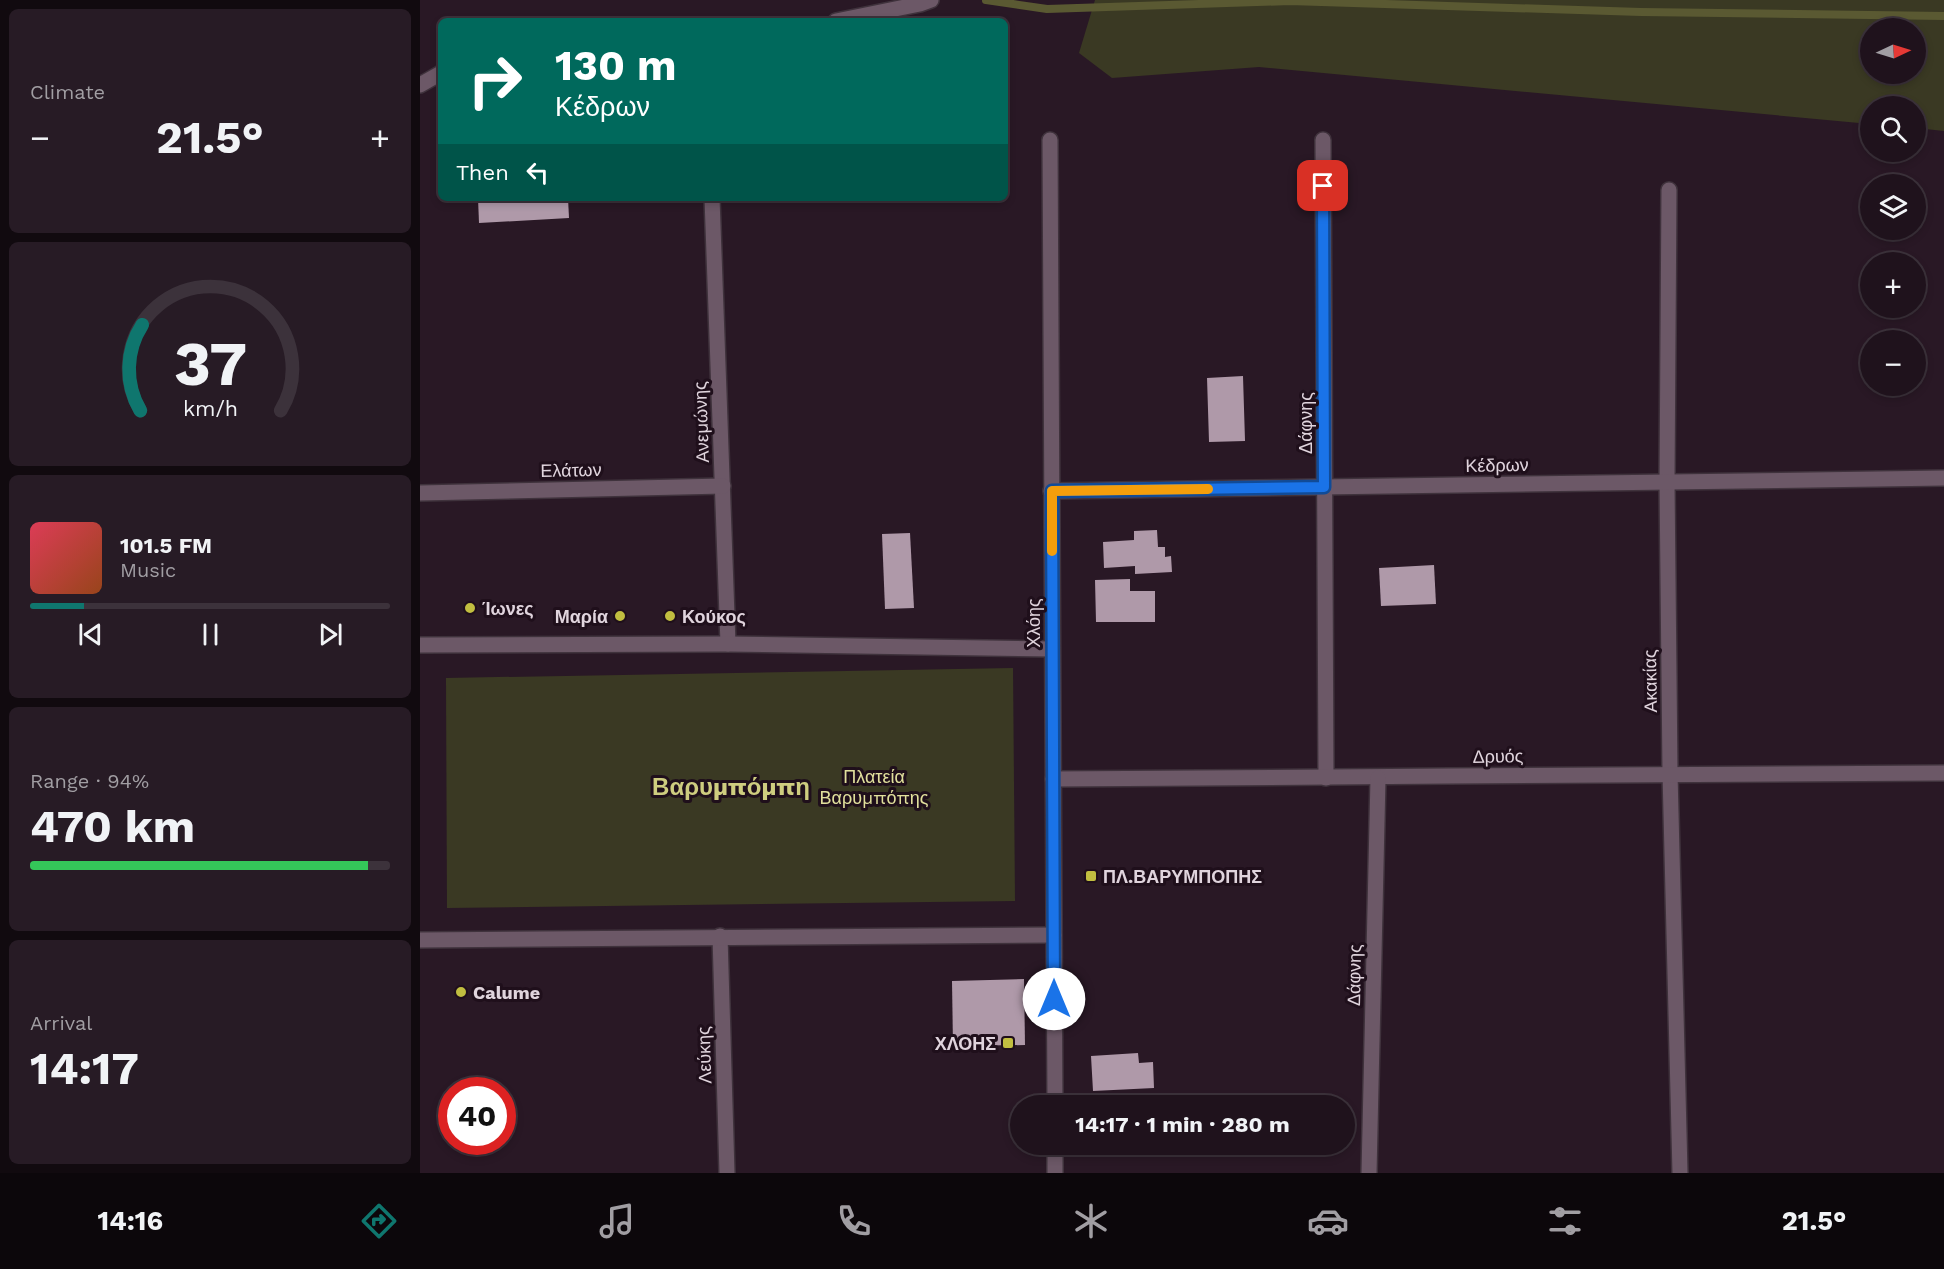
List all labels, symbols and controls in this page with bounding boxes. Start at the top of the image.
north arrow [1860,18,1926,84]
map controls [1860,18,1926,396]
text: 130 m [555,41,677,90]
icon: right [456,42,534,120]
text: Climate [30,80,105,104]
text: Κέδρων [555,91,650,123]
button: search [1860,96,1926,162]
text: 21.5° [156,111,264,164]
text: − [30,118,50,157]
text: + [370,118,390,157]
icon: left [521,156,554,189]
text: Then [456,160,509,185]
pin [1297,160,1348,211]
icon: arrive [1306,169,1339,202]
button: layers [1860,174,1926,240]
button: + [1860,252,1926,318]
text: 37 [173,327,247,400]
button: − [1860,330,1926,396]
street label: Ανεμώνης [689,381,713,463]
street label: Δάφνης [1295,392,1316,454]
text: km/h [182,396,238,421]
street label: Κέδρων [1465,454,1529,476]
street label: Ελάτων [540,459,602,481]
text: 101.5 FM [120,533,212,558]
text: Music [120,558,176,582]
place label: Ίωνες [482,598,534,619]
street label: Χλόης [1023,598,1044,648]
marker: Ίωνες [463,601,477,615]
place label: Μαρία [555,606,608,627]
place label: Κούκος [682,606,746,627]
marker: Μαρία [613,609,627,623]
marker: Κούκος [663,609,677,623]
icon: previous [74,618,107,651]
icon: pause [194,618,227,651]
icon: next [314,618,347,651]
street label: Ακακίας [1639,649,1661,713]
street label: Δρυός [1472,745,1524,767]
park label: Πλατεία Βαρυμπόπης [820,766,929,808]
text: Range · 94% [30,769,149,793]
district label: Βαρυμπόμπη [652,773,810,801]
text: 470 km [30,800,195,853]
place label: ΠΛ.ΒΑΡΥΜΠΟΠΗΣ [1103,866,1262,887]
marker: ΠΛ.ΒΑΡΥΜΠΟΠΗΣ [1084,869,1098,883]
street label: Δάφνης [1343,944,1365,1006]
position arrow [1022,967,1086,1031]
place label: Calume [473,982,540,1003]
marker: Calume [454,985,468,999]
text: Arrival [30,1011,92,1035]
street label: Λεύκης [692,1026,715,1084]
place label: ΧΛΟΗΣ [935,1033,996,1054]
marker: ΧΛΟΗΣ [1001,1036,1015,1050]
text: 14:17 [30,1042,139,1095]
speed limit sign: 40 [438,1077,516,1155]
text: 14:17 · 1 min · 280 m [1075,1112,1290,1137]
icon: directions [358,1200,400,1242]
icon: music [596,1200,638,1242]
icon: phone [833,1200,875,1242]
icon: climate [1070,1200,1112,1242]
icon: car [1307,1200,1349,1242]
icon: filters [1544,1200,1586,1242]
text: 14:16 [98,1205,163,1237]
text: 21.5° [1782,1205,1846,1237]

